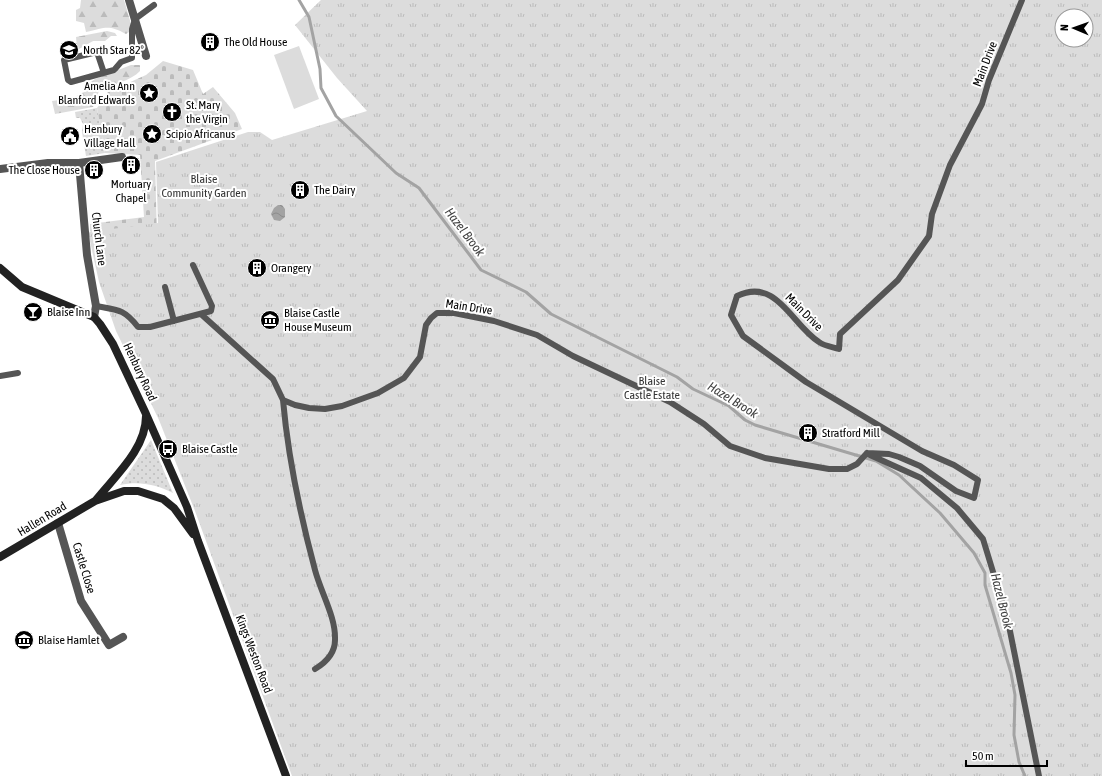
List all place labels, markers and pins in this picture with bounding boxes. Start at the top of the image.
building icon: The Old House [199,31,221,53]
place label: The Old House [224,35,287,49]
school or university icon: North Star 82° [58,39,80,61]
place label: North Star 82° [83,43,144,57]
place label: Amelia Ann Blanford Edwards [58,79,135,107]
place icon: Amelia Ann Blanford Edwards [138,82,160,104]
place label: St. Mary the Virgin [186,98,228,126]
church icon: St. Mary the Virgin [161,101,183,123]
place label: Henbury Village Hall [84,122,136,150]
place icon: Scipio Africanus [141,123,163,145]
public building icon: Henbury Village Hall [59,125,81,147]
place label: Scipio Africanus [166,127,235,141]
building icon: Mortuary Chapel [120,154,142,176]
building icon: The Close House [83,159,105,181]
place label: The Close House [9,163,80,177]
place label: Mortuary Chapel [111,177,151,205]
building icon: The Dairy [289,179,311,201]
place label: The Dairy [314,183,356,197]
building icon: Orangery [246,257,268,279]
place label: Orangery [271,261,312,275]
bar icon: Blaise Inn [22,301,44,323]
place label: Blaise Inn [47,305,90,319]
place label: Blaise Castle House Museum [284,306,352,334]
museum icon: Blaise Castle House Museum [259,309,281,331]
building icon: Stratford Mill [797,422,819,444]
place label: Stratford Mill [822,426,881,440]
bus stop icon: Blaise Castle [157,438,179,460]
place label: Blaise Castle [182,442,238,456]
museum icon: Blaise Hamlet [13,629,35,651]
place label: Blaise Hamlet [38,633,100,647]

